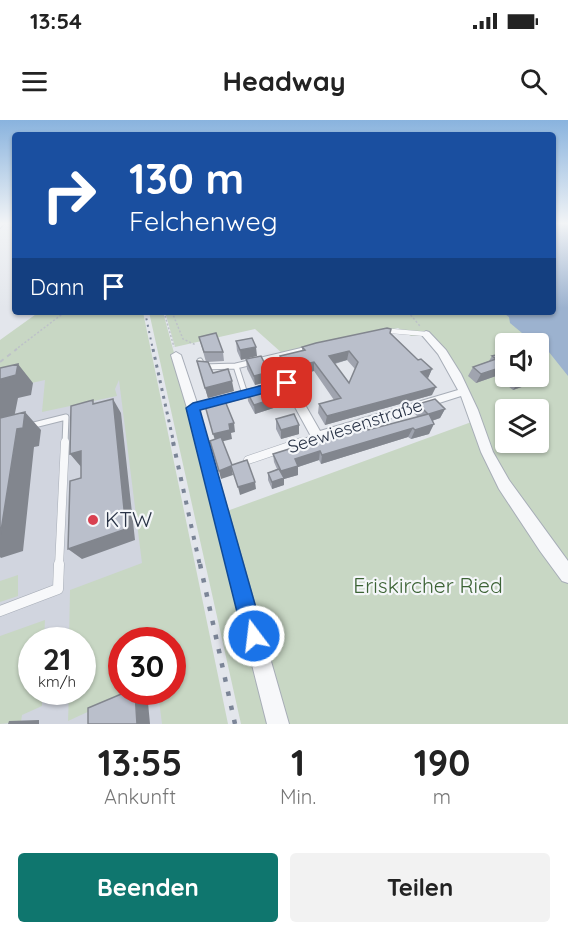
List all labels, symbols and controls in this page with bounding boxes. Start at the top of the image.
text: 13:54 [30,7,82,35]
text: Headway [222,64,346,98]
icon: menu [18,65,51,98]
icon: search [517,65,550,98]
text: 130 m [129,152,244,205]
icon: right [30,156,108,234]
text: Felchenweg [129,204,278,238]
icon: arrive [97,270,130,303]
text: Dann [30,273,85,301]
map controls [495,333,549,453]
button: sound [495,333,549,387]
pin [261,357,312,408]
icon: arrive [270,366,303,399]
street label: Seewiesenstraße [285,393,425,458]
button: layers [495,399,549,453]
place label: KTW [105,506,152,532]
marker: KTW [86,513,100,527]
park label: Eriskircher Ried [353,572,503,598]
position arrow [222,604,286,668]
speed limit sign: 30 [108,627,186,705]
text: 21 [43,640,71,678]
text: km/h [38,672,76,691]
text: 13:55 [98,740,182,785]
text: 1 [291,740,305,785]
text: 190 [414,740,470,785]
text: Ankunft [104,784,176,809]
text: Min. [280,784,316,809]
text: m [433,784,451,809]
button: Beenden [18,853,278,922]
button: Teilen [290,853,550,922]

